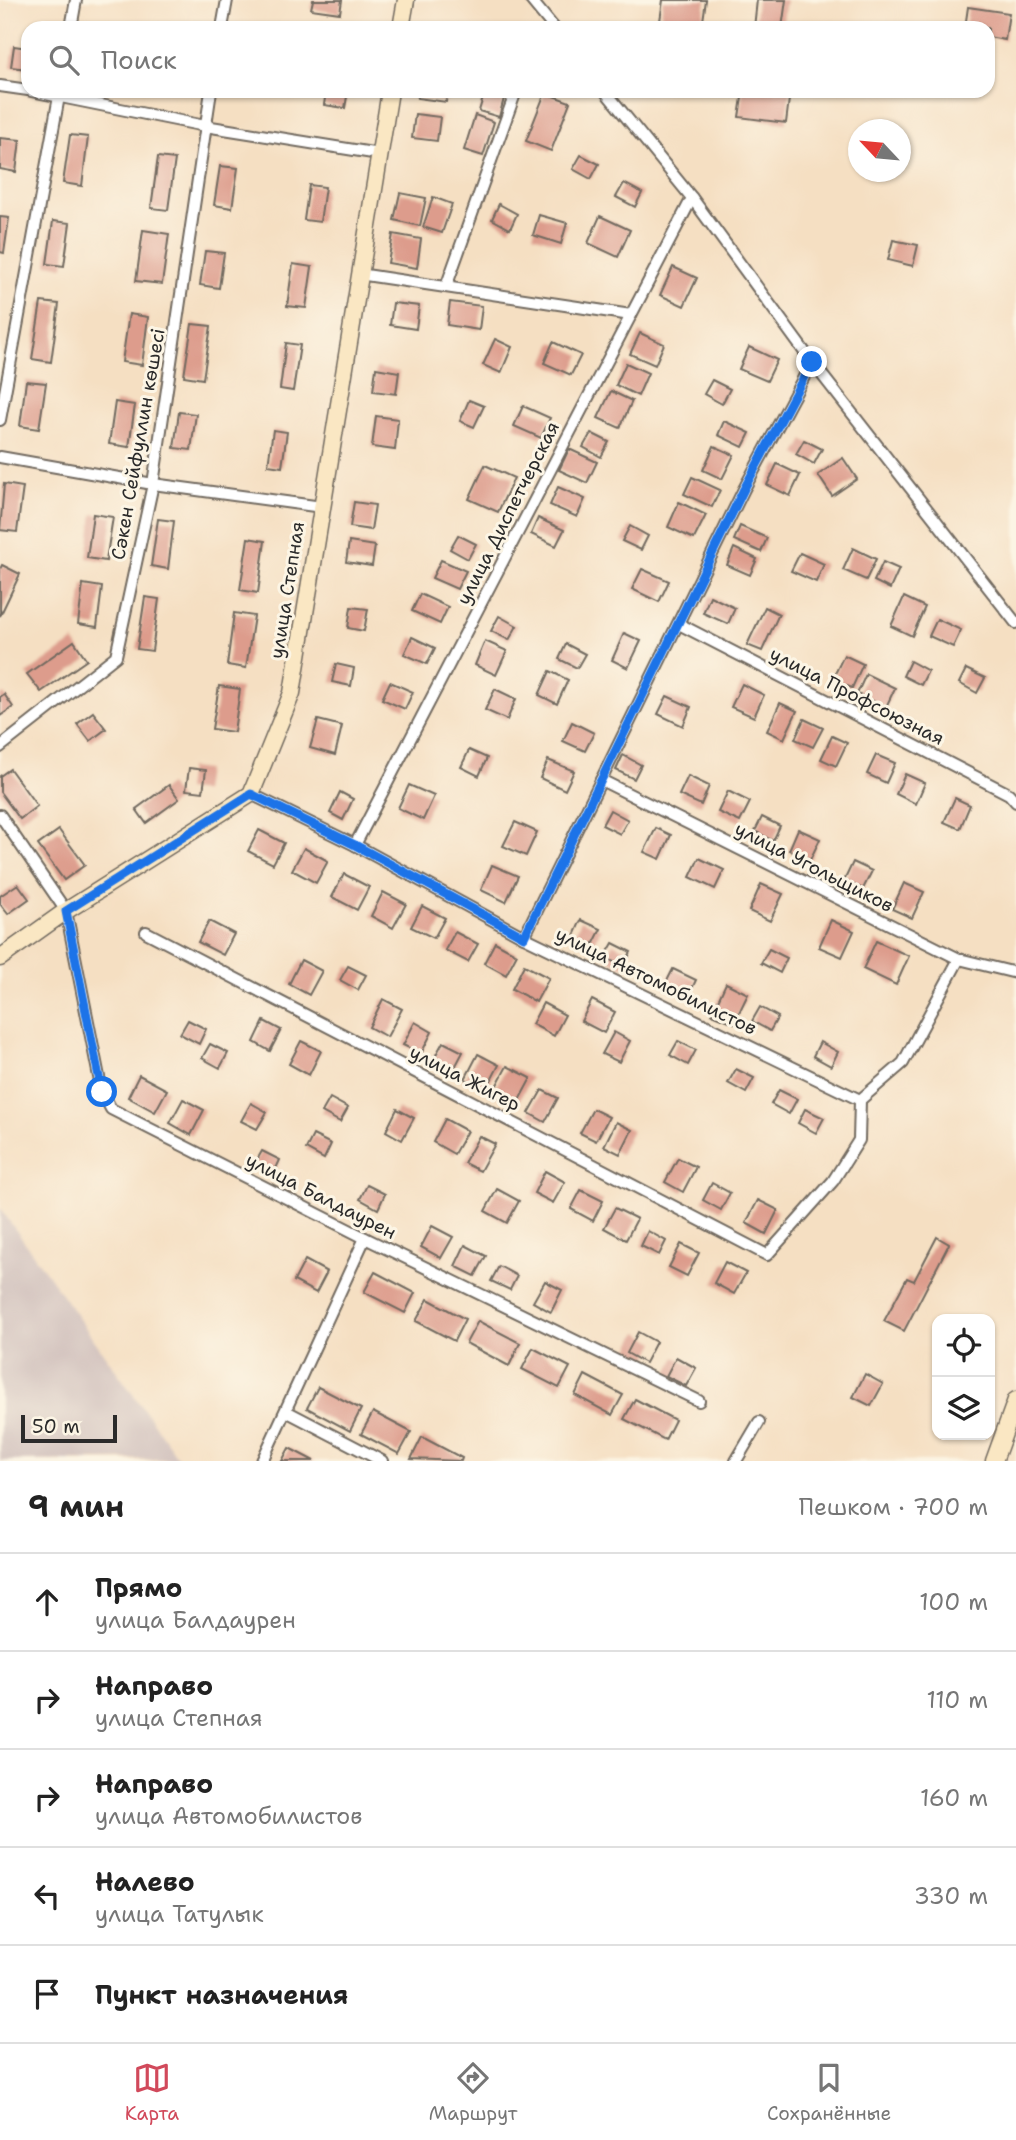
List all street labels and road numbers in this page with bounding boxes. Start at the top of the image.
street label: Сәкен Сейфуллин көшесі [105,326,171,562]
street label: улица Диспетчерская [451,417,565,609]
street label: улица Степная [264,520,310,660]
street label: улица Профсоюзная [765,641,949,751]
street label: улица Угольщиков [730,816,898,918]
street label: улица Автомобилистов [551,921,761,1041]
street label: улица Жигер [405,1039,525,1117]
street label: улица Балдаурен [241,1147,401,1245]

